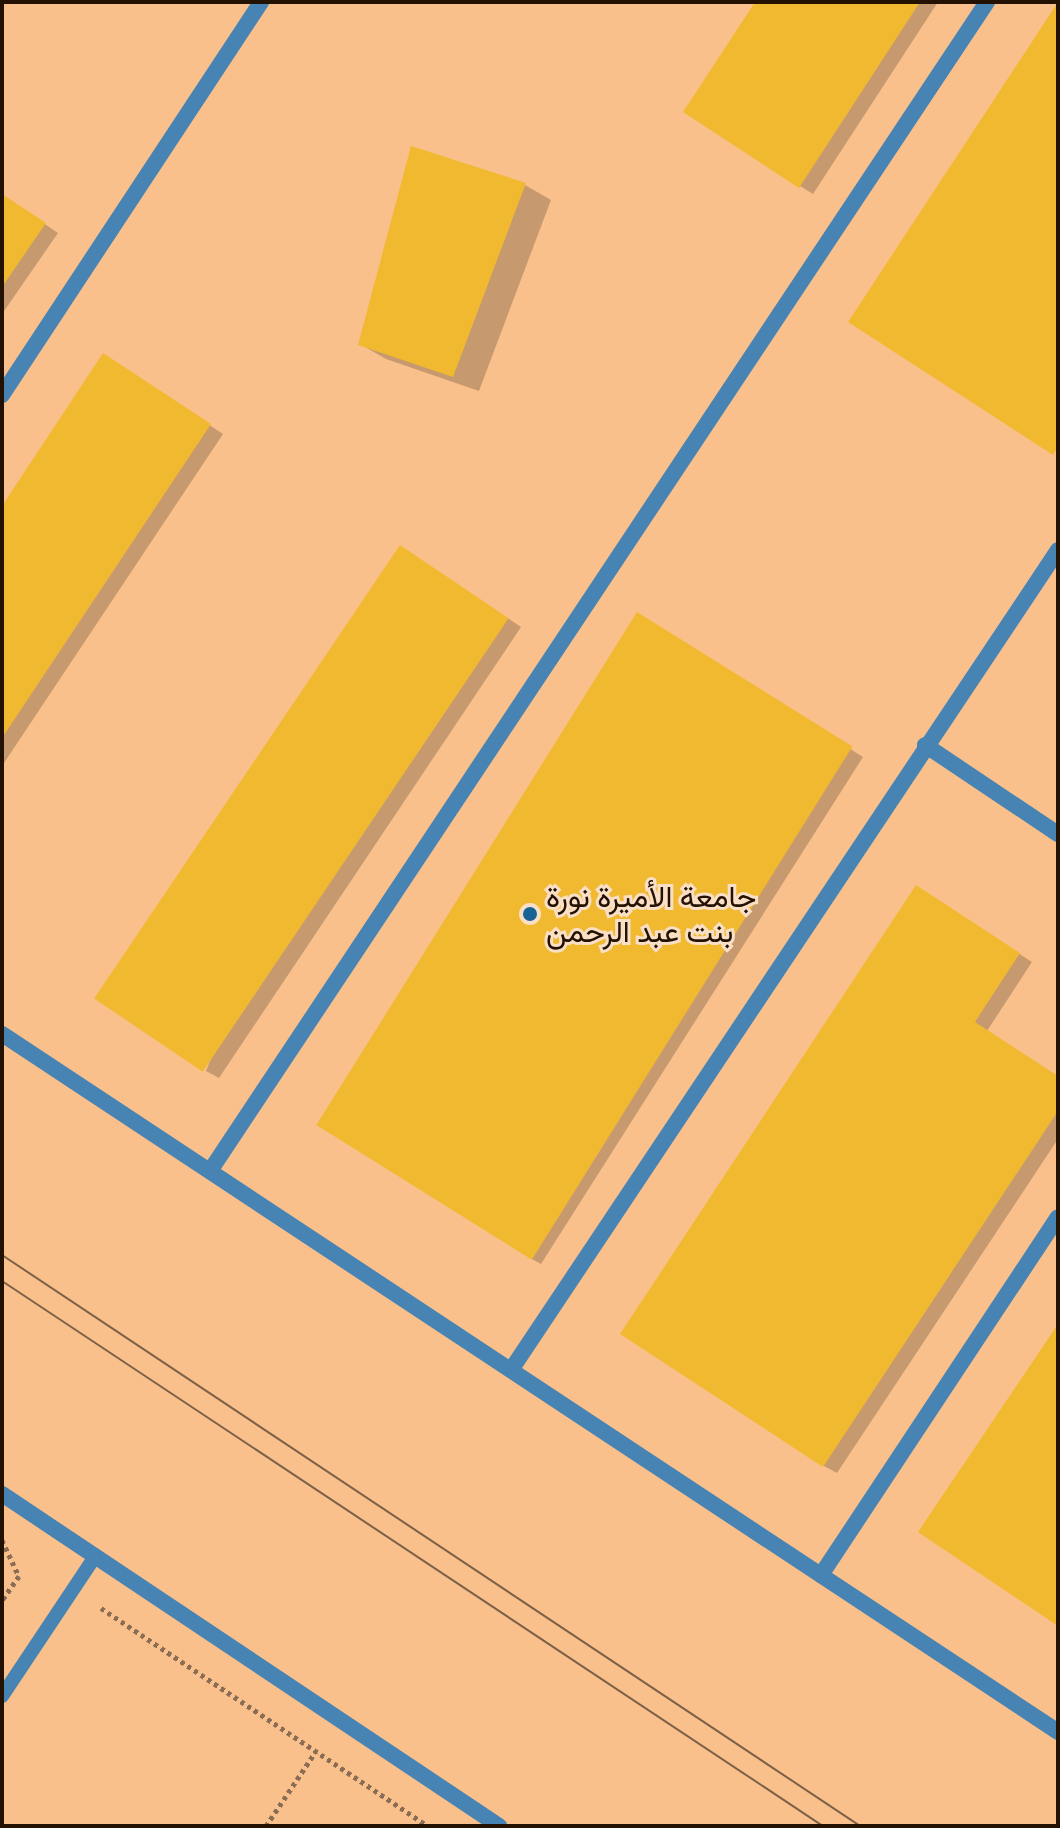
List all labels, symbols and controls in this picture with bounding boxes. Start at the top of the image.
place label: جامعة الأميرة نورة بنت عبد الرحمن [546,879,756,950]
marker: جامعة الأميرة نورة بنت عبد الرحمن [521,905,539,923]

